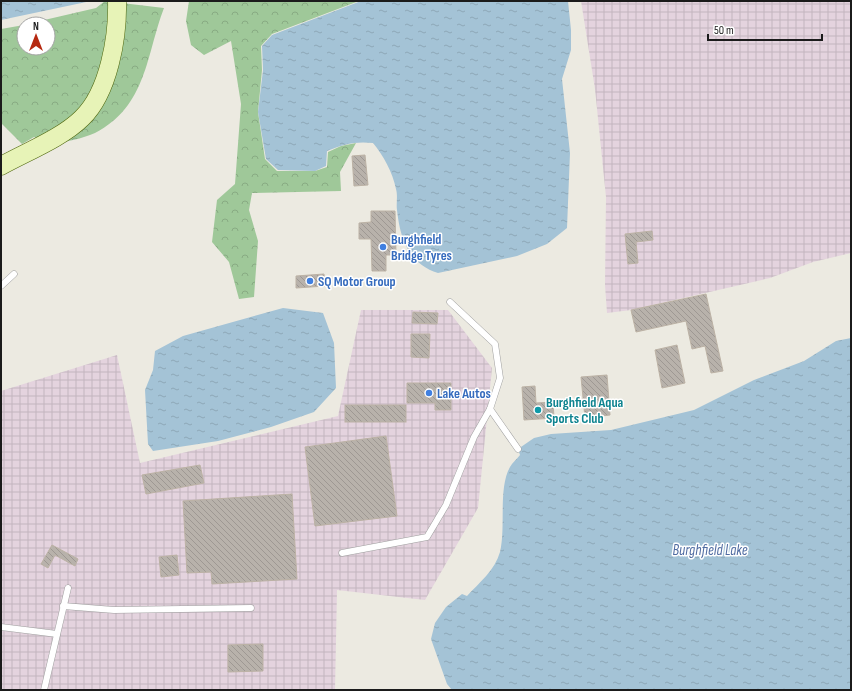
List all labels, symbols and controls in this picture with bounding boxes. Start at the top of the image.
north arrow [16,16,56,56]
scale bar [708,16,822,42]
text: N [33,20,39,33]
text: 50 m [714,23,734,38]
place label: Burghfield Bridge Tyres [391,231,452,264]
marker: Burghfield Bridge Tyres [378,242,388,252]
place label: SQ Motor Group [318,273,396,290]
marker: SQ Motor Group [305,276,315,286]
place label: Lake Autos [437,385,491,402]
marker: Lake Autos [424,388,434,398]
place label: Burghfield Aqua Sports Club [546,394,624,427]
marker: Burghfield Aqua Sports Club [533,405,543,415]
water label: Burghfield Lake [672,541,748,560]

